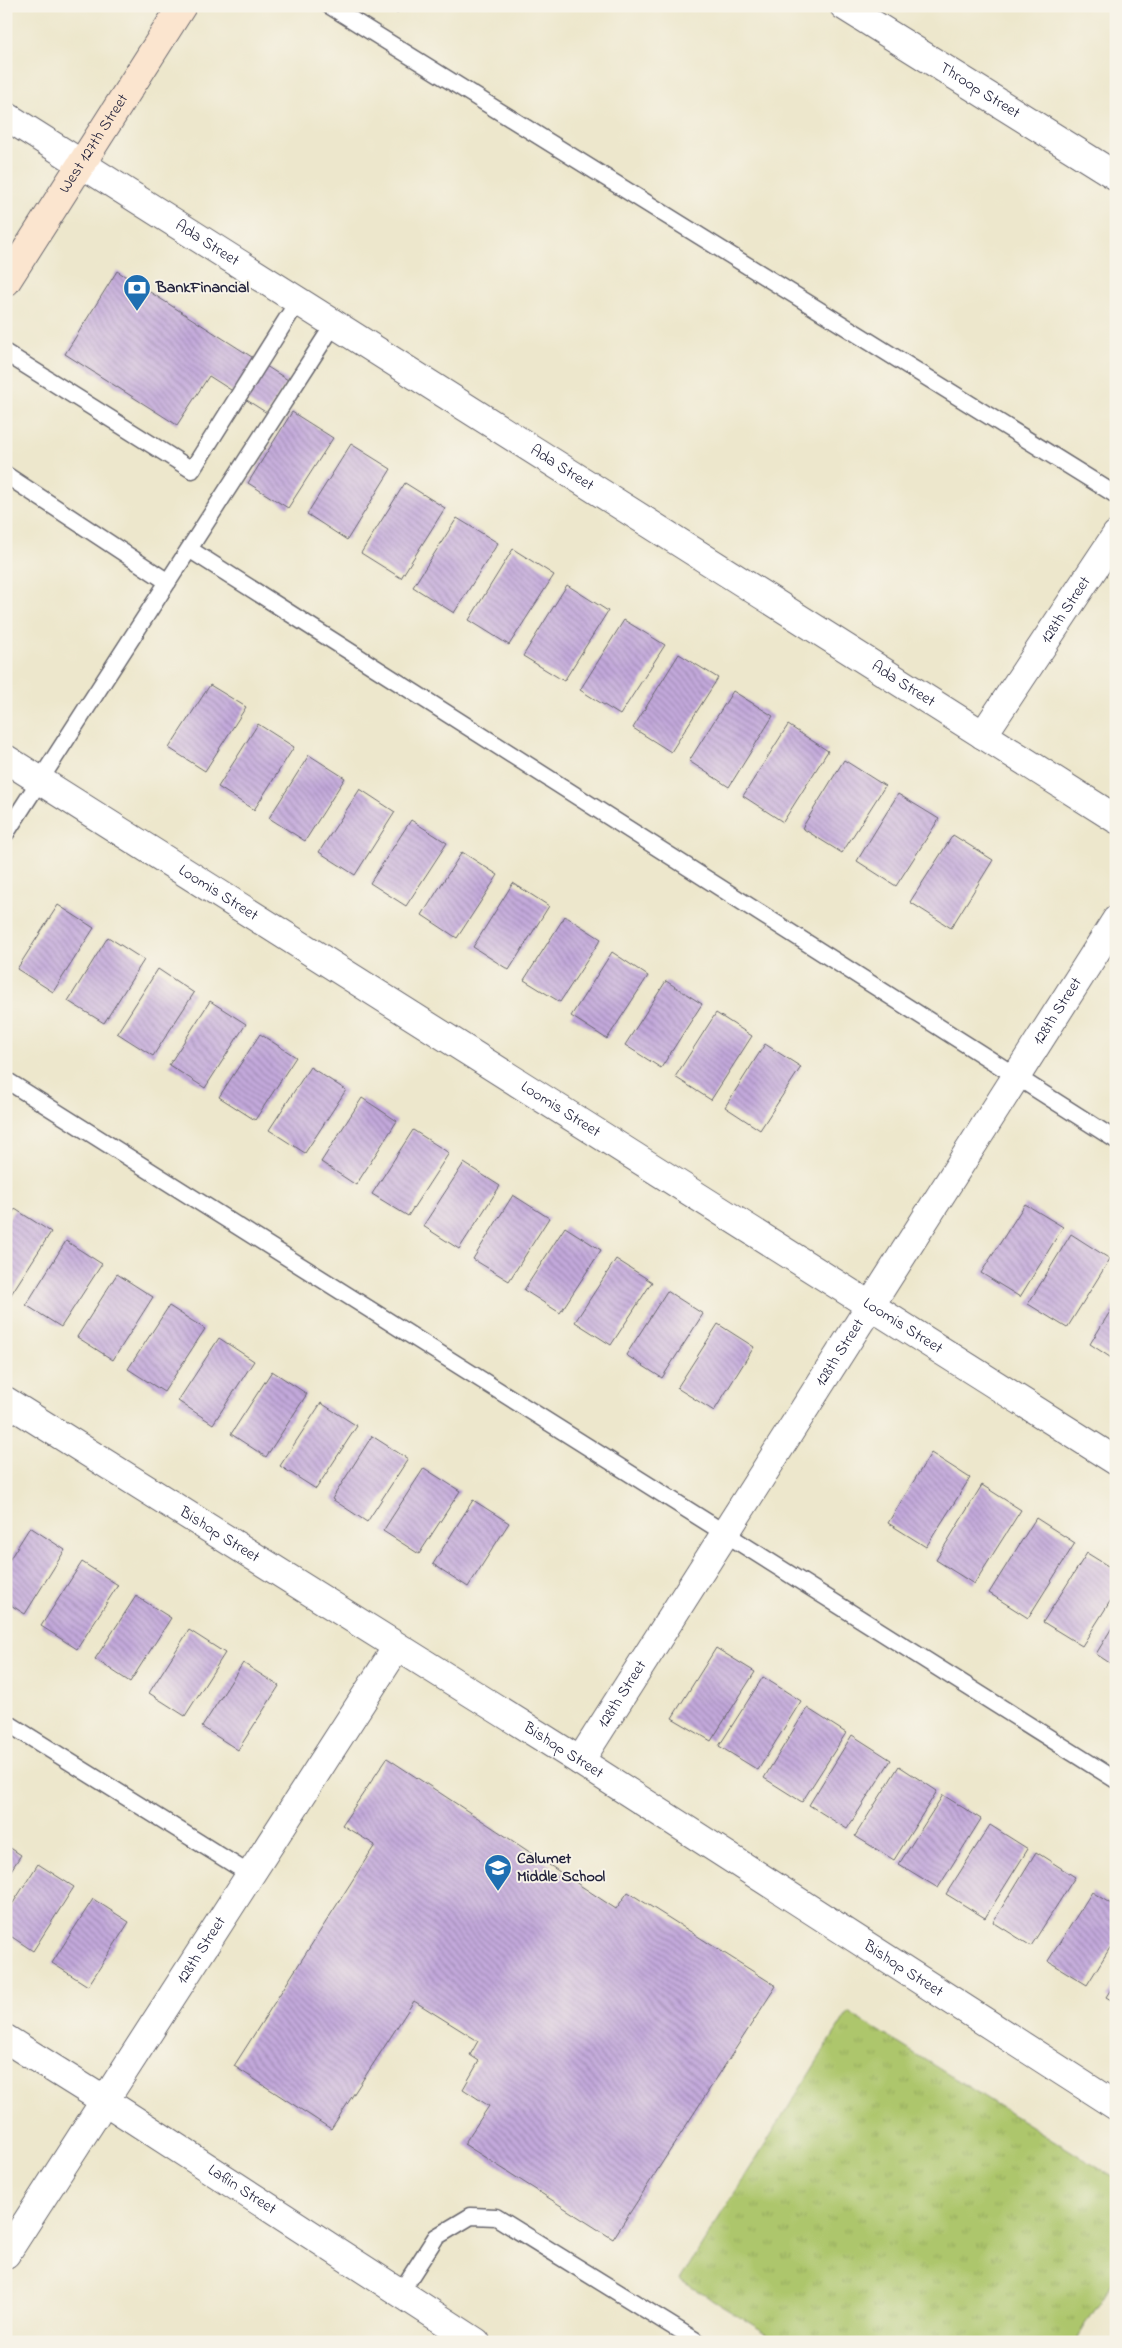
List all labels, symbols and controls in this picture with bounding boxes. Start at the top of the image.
street label: Throop Street [935,56,1025,126]
street label: West 127th Street [53,89,135,198]
street label: Ada Street [170,214,244,273]
bank icon: BankFinancial [122,273,152,312]
place label: BankFinancial [155,276,250,300]
street label: Ada Street [525,439,599,498]
street label: 128th Street [1035,571,1098,649]
street label: Ada Street [866,655,941,714]
street label: Loomis Street [174,859,263,928]
street label: 128th Street [1027,972,1089,1050]
street label: Loomis Street [516,1075,606,1144]
street label: Loomis Street [858,1292,948,1361]
street label: 128th Street [809,1314,871,1392]
street label: Bishop Street [174,1500,265,1570]
street label: 128th Street [592,1655,653,1733]
street label: Bishop Street [518,1716,609,1785]
place label: Calumet Middle School [517,1847,606,1889]
school or university icon: Calumet Middle School [483,1853,513,1892]
street label: 128th Street [171,1911,233,1989]
street label: Bishop Street [858,1934,948,2004]
street label: Laflin Street [203,2159,282,2221]

